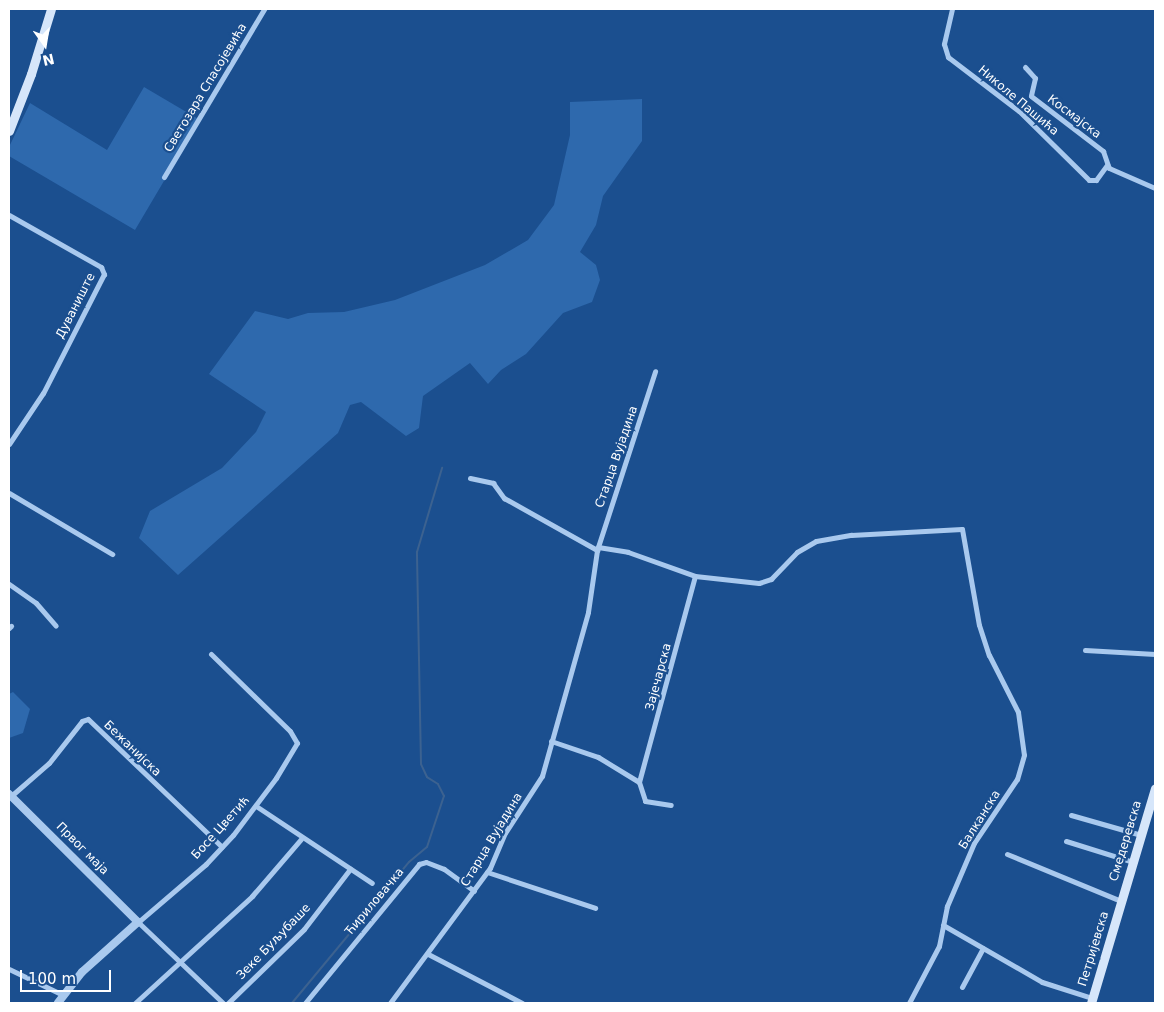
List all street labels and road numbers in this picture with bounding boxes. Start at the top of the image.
street label: Светозара Спасојевића [162,21,250,155]
street label: Николе Пашића [975,63,1061,139]
street label: Космајска [1044,92,1104,142]
street label: Дуваниште [53,271,99,341]
street label: Старца Вујадина [593,404,641,510]
street label: Зајечарска [643,642,675,712]
street label: Бежанијска [100,718,164,780]
street label: Балканска [956,788,1004,852]
street label: Старца Вујадина [458,790,526,890]
street label: Босе Цветић [189,794,253,862]
street label: Смедеревска [1107,799,1145,883]
street label: Првог маја [53,820,111,878]
street label: Ћириловачка [343,865,407,939]
street label: Зеке Буљубаше [234,901,314,983]
street label: Петријевска [1076,910,1112,988]

